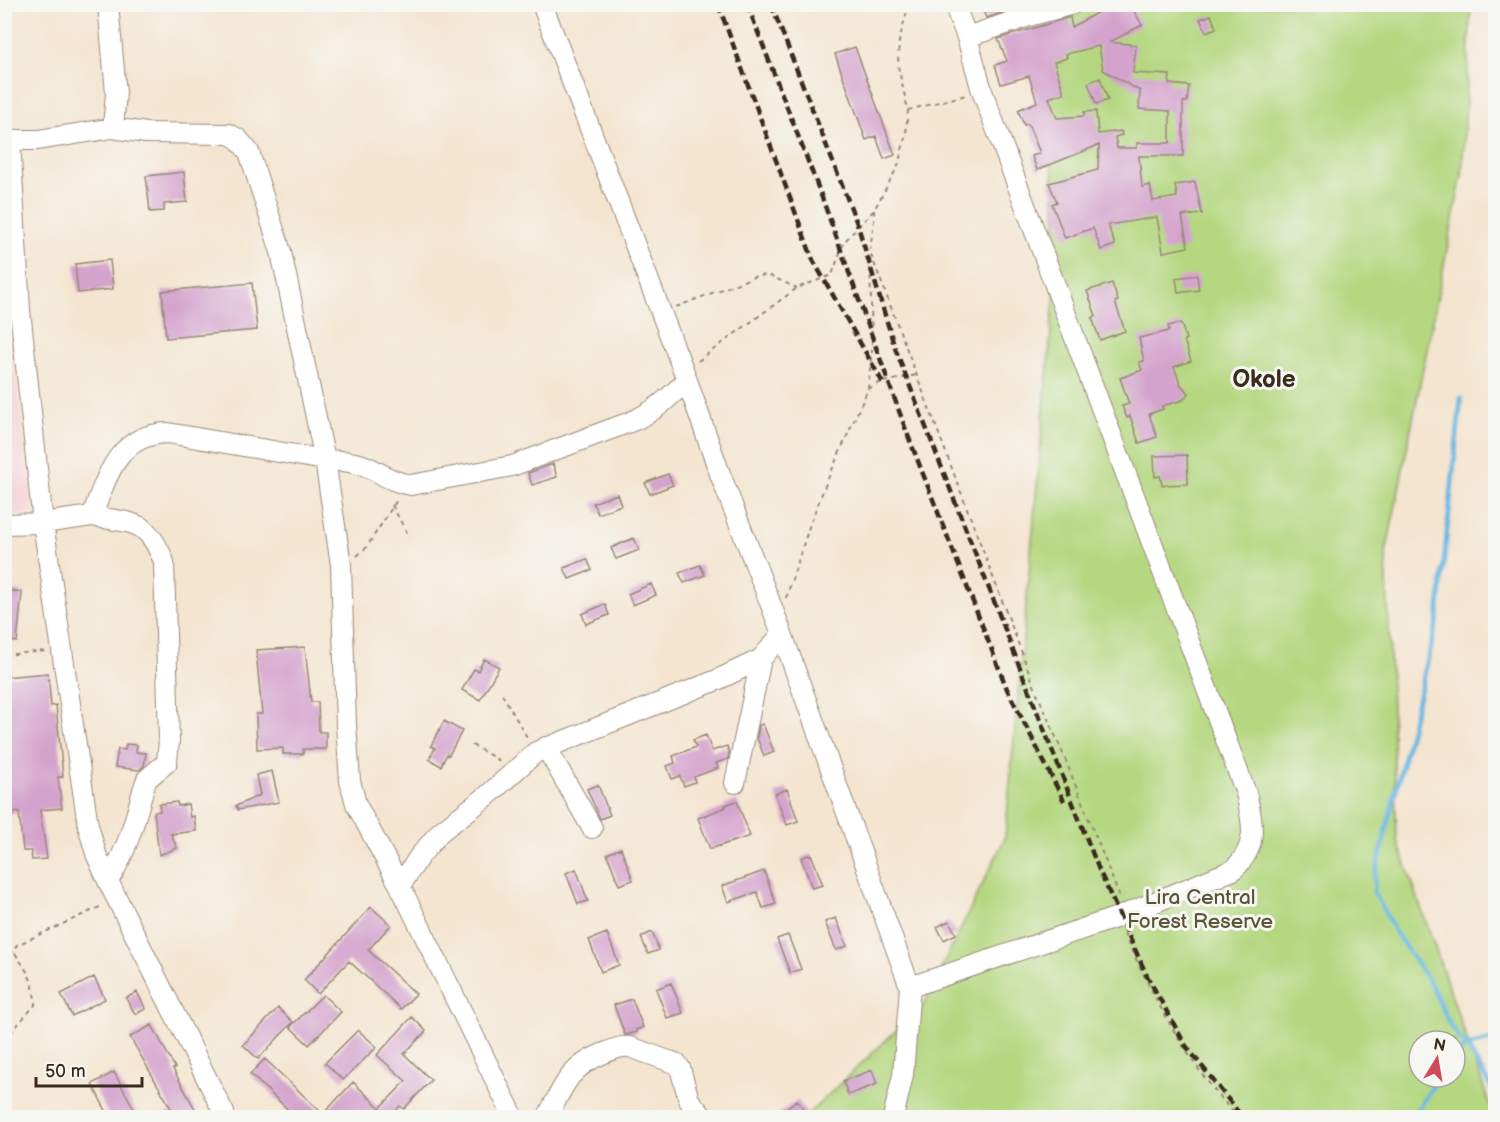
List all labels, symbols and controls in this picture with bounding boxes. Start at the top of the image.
district label: Okole [1232,365,1296,394]
park label: Lira Central Forest Reserve [1127,885,1273,934]
north arrow [1407,1029,1467,1089]
text: N [1432,1035,1447,1056]
scale bar [36,1050,142,1088]
text: 50 m [45,1061,86,1082]

